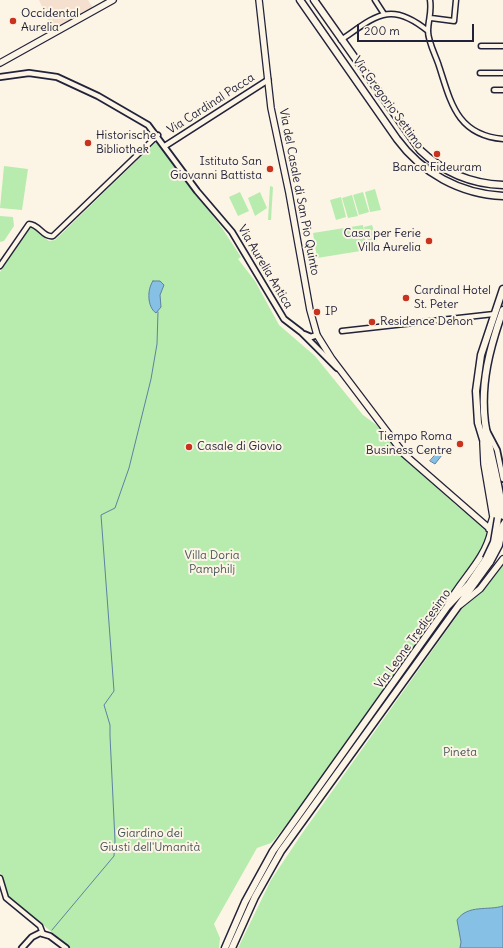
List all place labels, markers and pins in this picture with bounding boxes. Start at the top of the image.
place label: Occidental Aurelia [21,7,79,35]
marker: Occidental Aurelia [8,16,18,26]
place label: Historische Bibliothek [96,129,156,157]
marker: Historische Bibliothek [83,138,93,148]
marker: Banca Fideuram [432,149,442,159]
place label: Istituto San Giovanni Battista [170,155,262,183]
place label: Banca Fideuram [392,161,482,175]
marker: Istituto San Giovanni Battista [265,164,275,174]
place label: Casa per Ferie Villa Aurelia [343,227,421,255]
marker: Casa per Ferie Villa Aurelia [424,236,434,246]
place label: Cardinal Hotel St. Peter [414,284,491,312]
marker: Cardinal Hotel St. Peter [401,293,411,303]
place label: IP [325,305,337,319]
marker: IP [312,307,322,317]
place label: Residence Dehon [380,315,473,329]
marker: Residence Dehon [367,317,377,327]
place label: Tiempo Roma Business Centre [366,430,452,458]
marker: Tiempo Roma Business Centre [455,439,465,449]
place label: Casale di Giovio [197,440,282,454]
marker: Casale di Giovio [184,442,194,452]

